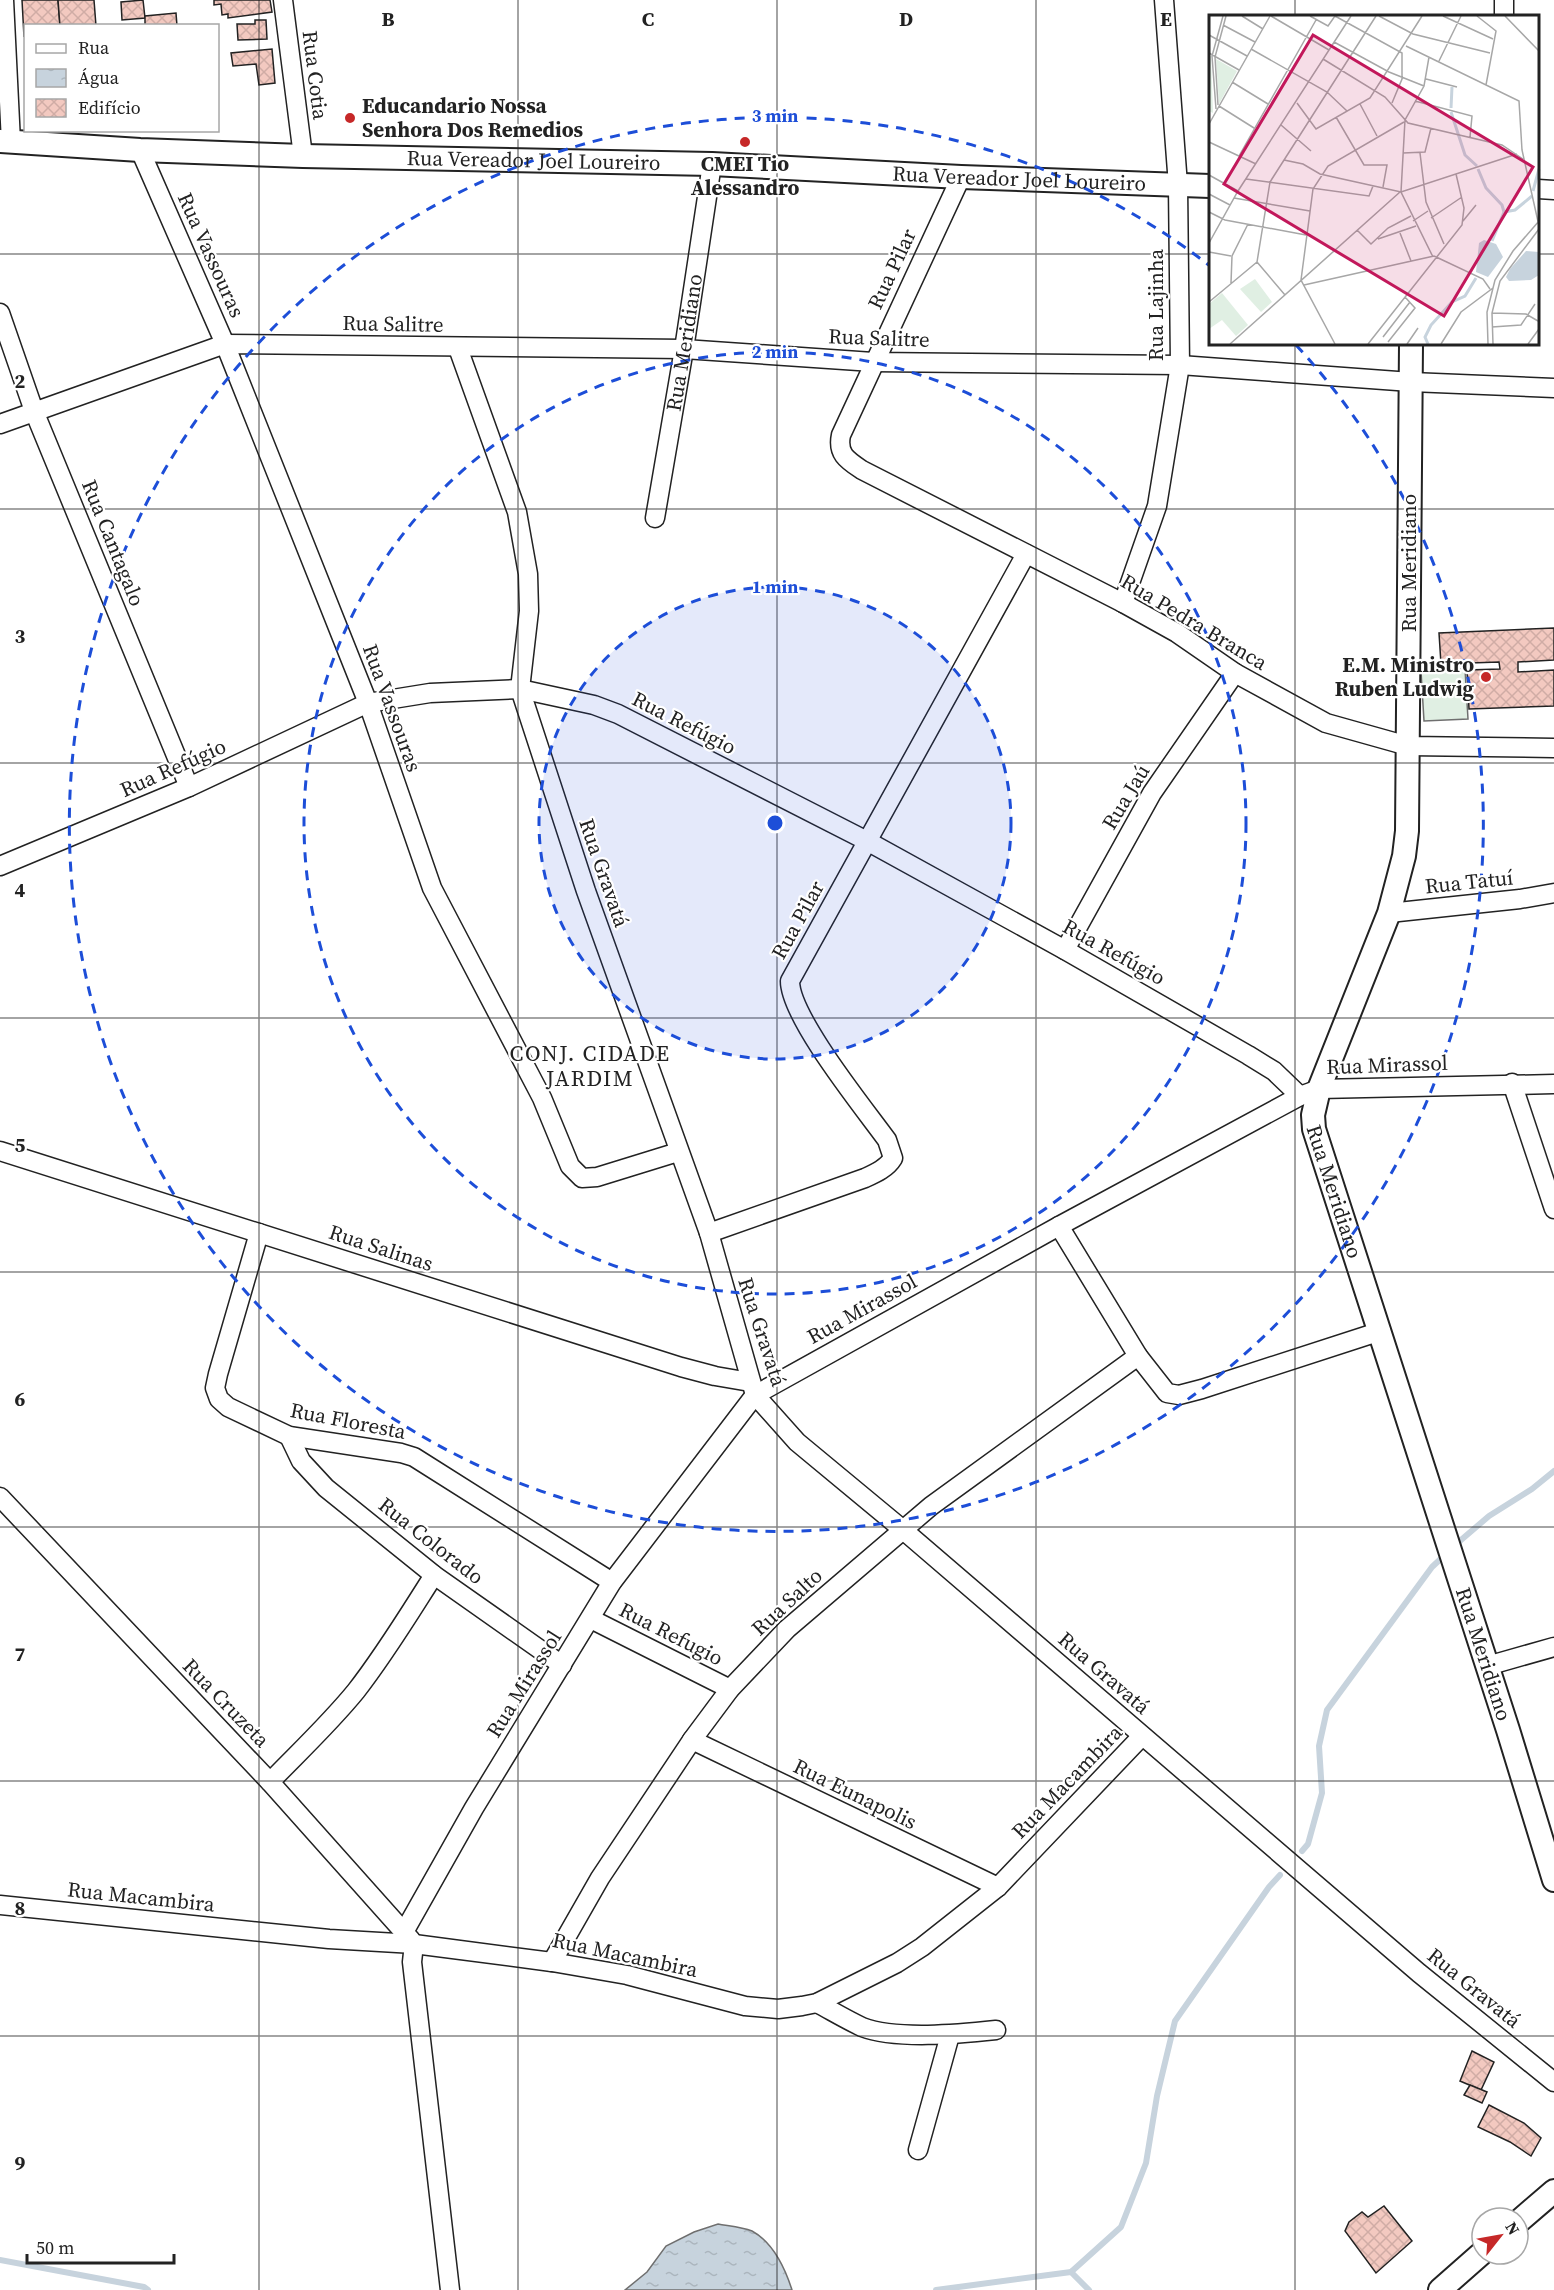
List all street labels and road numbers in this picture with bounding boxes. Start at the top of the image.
street label: Rua Cotia [296,29,335,121]
street label: Rua Vereador Joel Loureiro [406,143,661,177]
street label: Rua Vereador Joel Loureiro [892,158,1147,198]
street label: Rua Vassouras [171,188,252,322]
street label: Rua Pilar [860,224,923,314]
street label: Rua Lajinha [1141,248,1170,361]
street label: Rua Meridiano [659,272,709,413]
street label: Rua Salitre [342,308,444,339]
street label: Rua Salitre [828,321,930,354]
street label: Rua Cantagalo [75,475,152,610]
street label: Rua Meridiano [1394,494,1423,632]
street label: Rua Pedra Branca [1116,566,1273,677]
street label: Rua Vassouras [356,640,429,776]
street label: Rua Refúgio [627,684,741,761]
street label: Rua Refúgio [115,731,230,804]
street label: Rua Jaú [1095,759,1156,835]
street label: Rua Gravatá [572,815,637,931]
street label: Rua Tatuí [1423,862,1515,901]
street label: Rua Pilar [764,875,831,964]
street label: Rua Refúgio [1058,911,1171,992]
street label: Rua Mirassol [1326,1048,1448,1081]
street label: Rua Meridiano [1300,1121,1370,1262]
street label: Rua Salinas [325,1217,437,1278]
street label: Rua Mirassol [802,1266,922,1351]
street label: Rua Gravatá [731,1274,794,1390]
street label: Rua Floresta [288,1395,409,1446]
street label: Rua Colorado [373,1490,490,1591]
street label: Rua Salto [745,1561,828,1642]
street label: Rua Meridiano [1449,1583,1519,1724]
street label: Rua Refugio [614,1595,728,1672]
street label: Rua Mirassol [479,1624,568,1743]
street label: Rua Gravatá [1052,1625,1157,1721]
street label: Rua Cruzeta [177,1652,276,1754]
street label: Rua Macambira [1005,1718,1129,1845]
street label: Rua Eunapolis [789,1751,922,1836]
street label: Rua Macambira [66,1874,216,1919]
street label: Rua Macambira [550,1925,701,1984]
street label: Rua Gravatá [1421,1941,1528,2035]

